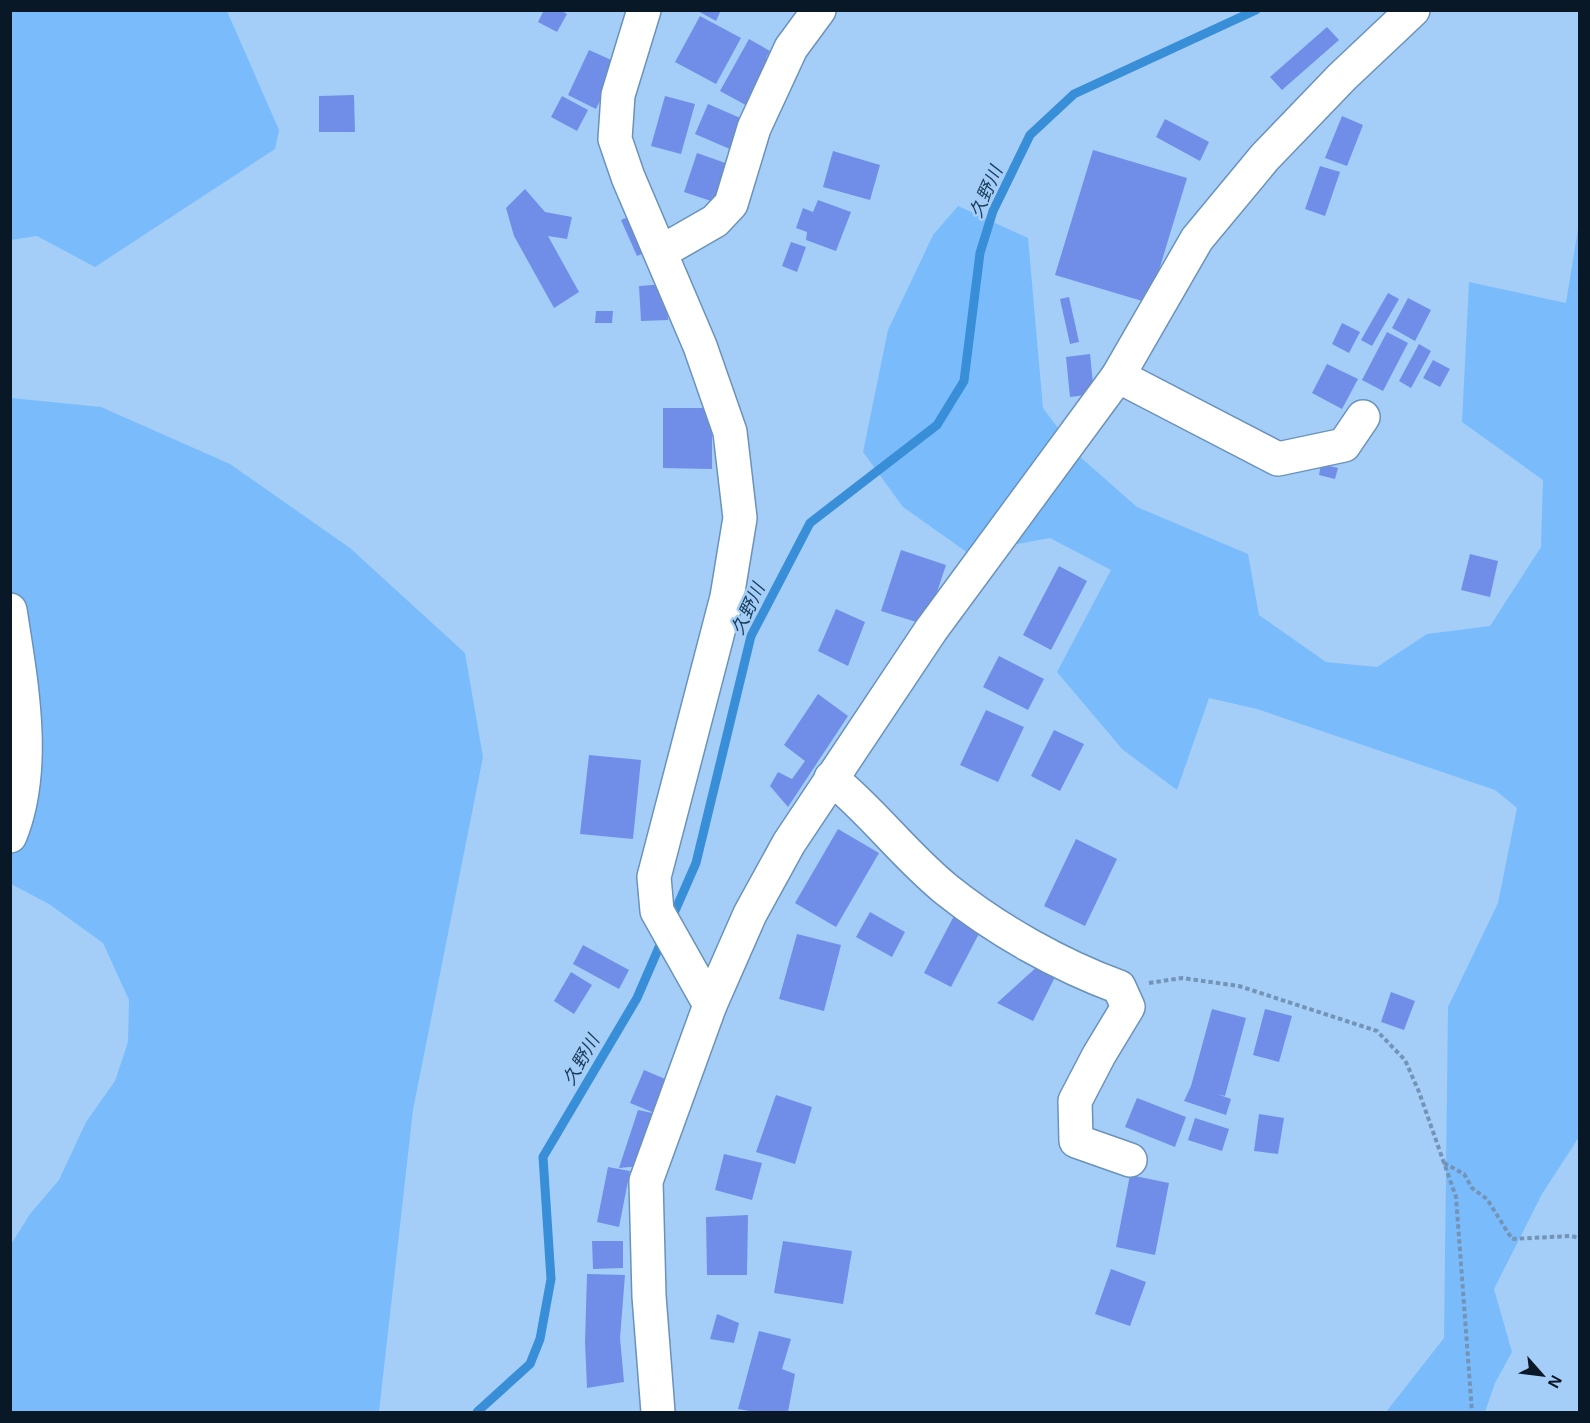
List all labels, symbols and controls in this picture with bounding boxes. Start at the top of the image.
water label: 久野川 [966,161,1007,221]
water label: 久野川 [728,578,769,638]
water label: 久野川 [559,1030,604,1088]
north arrow [1512,1345,1572,1405]
text: N [1545,1373,1565,1391]

